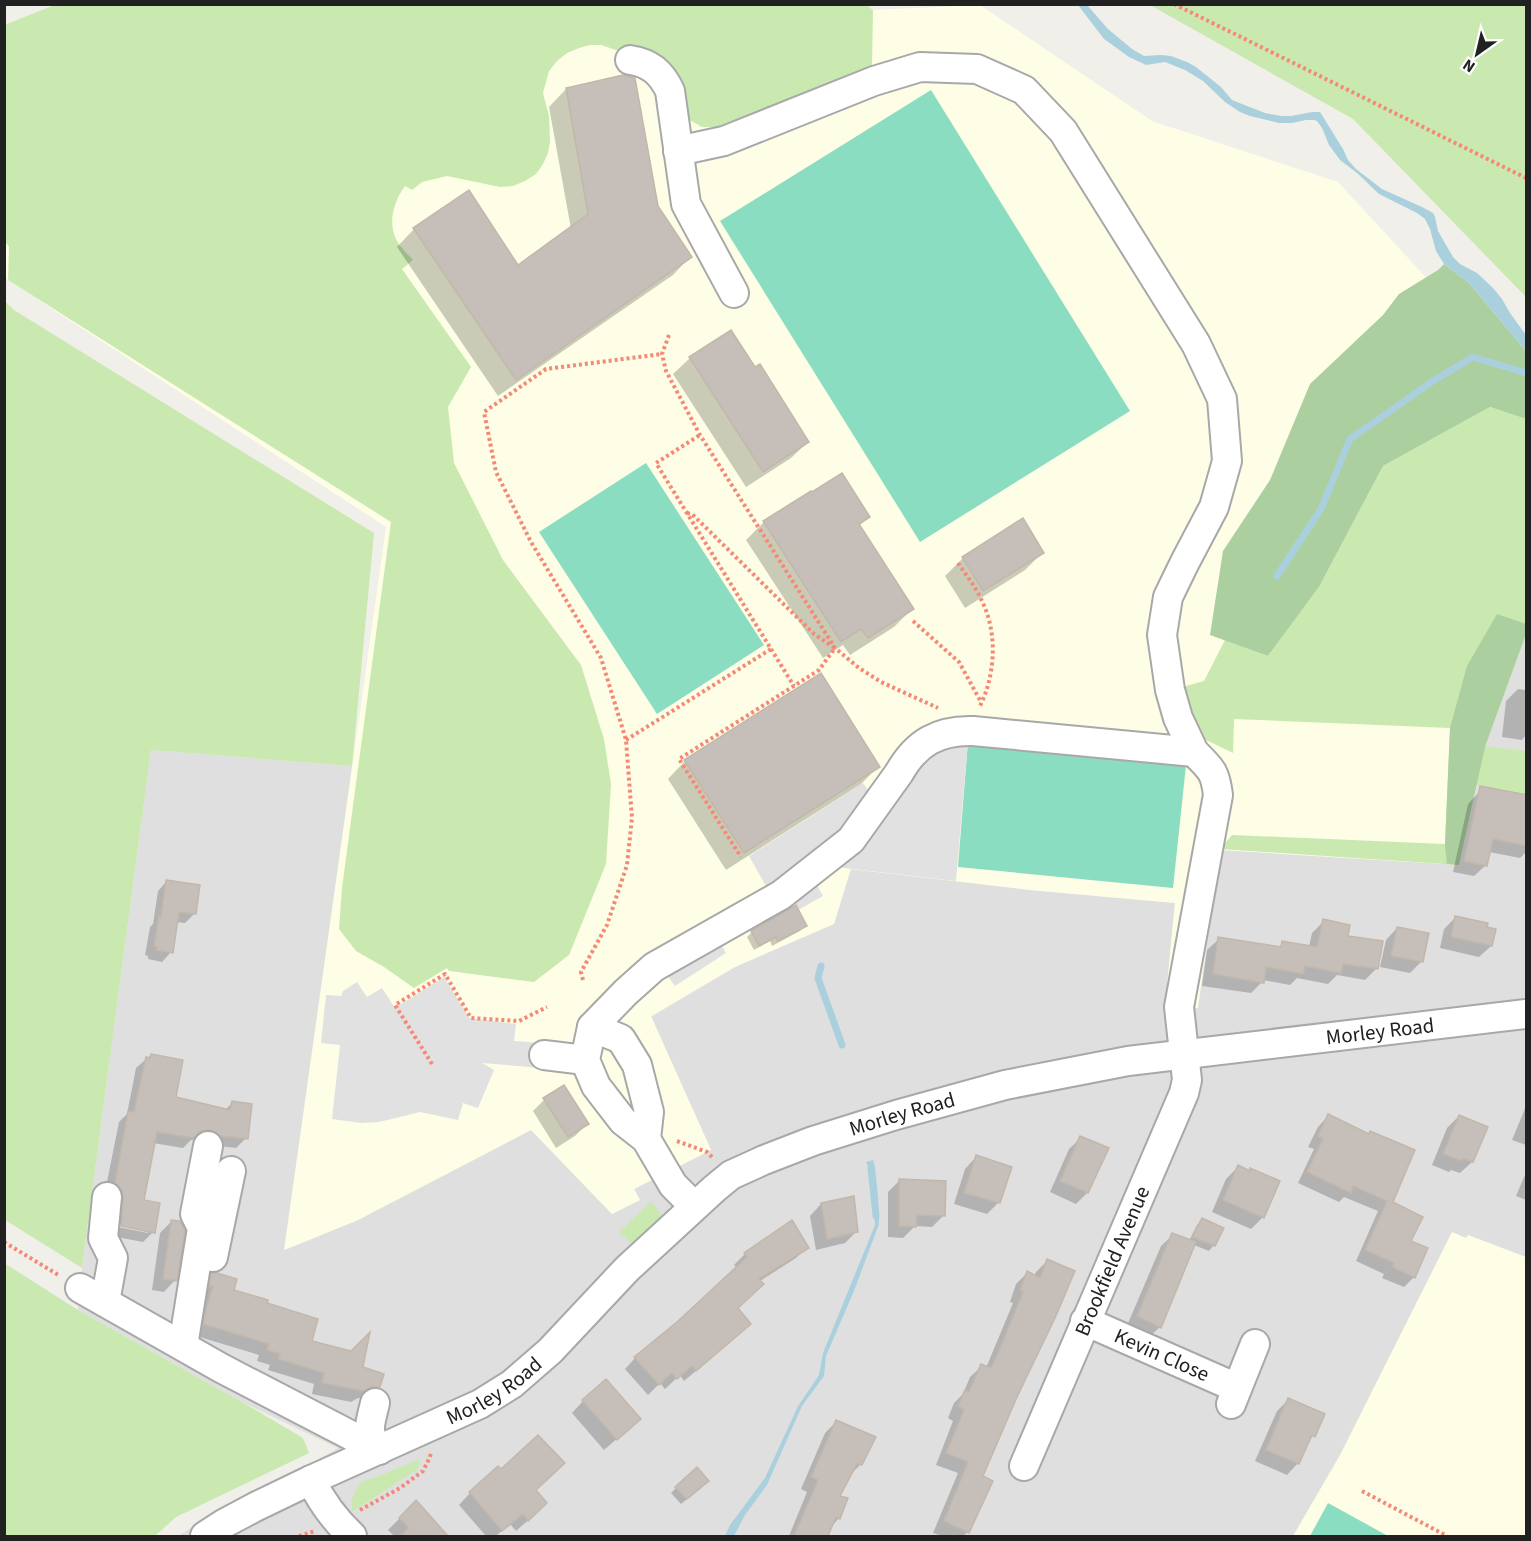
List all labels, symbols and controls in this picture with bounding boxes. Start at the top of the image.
north arrow [1447,24,1507,84]
text: N [1459,54,1480,78]
street label: Morley Road [1324,1010,1436,1053]
street label: Morley Road [845,1084,958,1144]
street label: Brookfield Avenue [1067,1181,1157,1341]
street label: Kevin Close [1110,1321,1214,1389]
street label: Morley Road [441,1349,549,1432]

